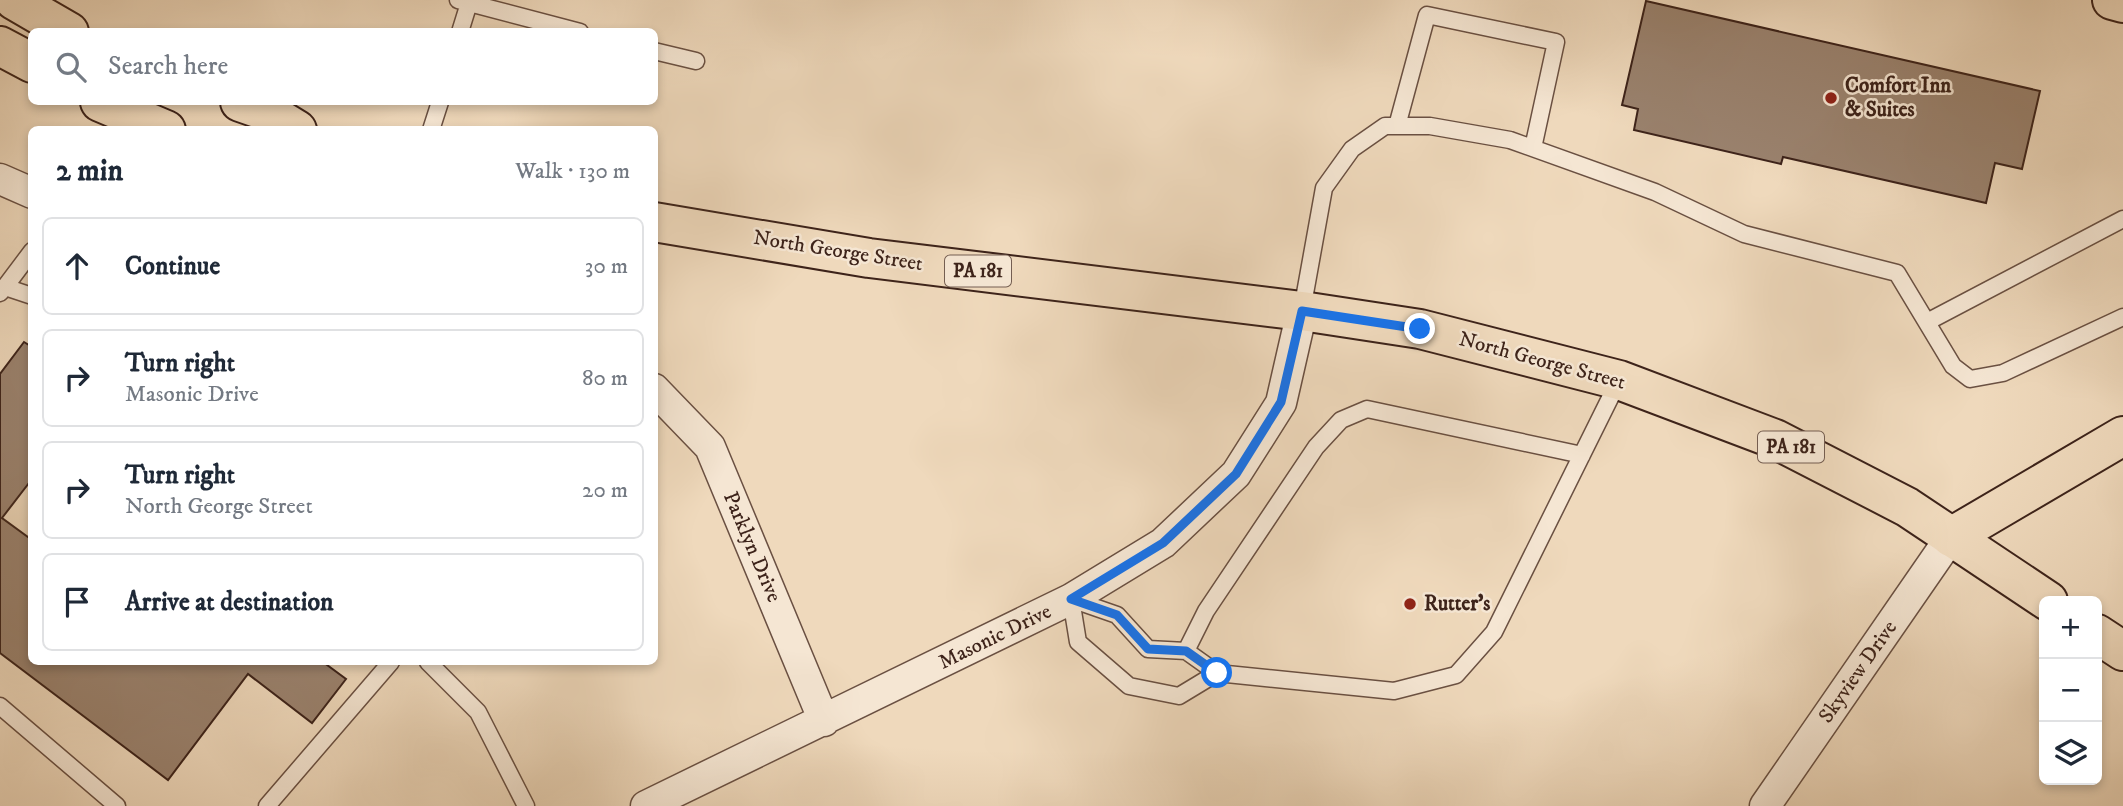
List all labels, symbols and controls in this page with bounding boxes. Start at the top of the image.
search box [28,28,658,105]
icon: search [52,48,90,86]
text: Search here [108,50,228,83]
place label: Comfort Inn & Suites [1845,73,1952,123]
marker: Comfort Inn & Suites [1823,90,1839,106]
text: 2 min [56,153,123,190]
text: Walk · 130 m [515,157,630,186]
street label: North George Street [751,225,925,277]
icon: ahead [58,247,96,285]
text: Continue [125,250,220,283]
text: 30 m [585,252,628,281]
road number: PA 181 [945,256,1011,286]
route end [1404,313,1435,344]
street label: North George Street [1456,326,1628,396]
text: Turn right [125,347,235,380]
icon: right [58,359,96,397]
text: 80 m [582,364,628,393]
text: Masonic Drive [125,380,259,409]
road number: PA 181 [1758,432,1824,462]
text: Turn right [125,459,235,492]
icon: right [58,471,96,509]
text: 20 m [582,476,628,505]
street label: Parklyn Drive [717,488,787,606]
text: North George Street [125,492,313,521]
icon: arrive [58,583,96,621]
text: Arrive at destination [125,586,334,619]
place label: Rutter's [1424,591,1490,617]
marker: Rutter's [1402,596,1418,612]
map controls [2039,596,2102,785]
button: + [2039,596,2102,659]
street label: Masonic Drive [934,598,1056,675]
street label: Skyview Drive [1813,615,1903,728]
route start [1201,657,1232,688]
button: − [2039,659,2102,722]
button: layers [2039,722,2102,785]

